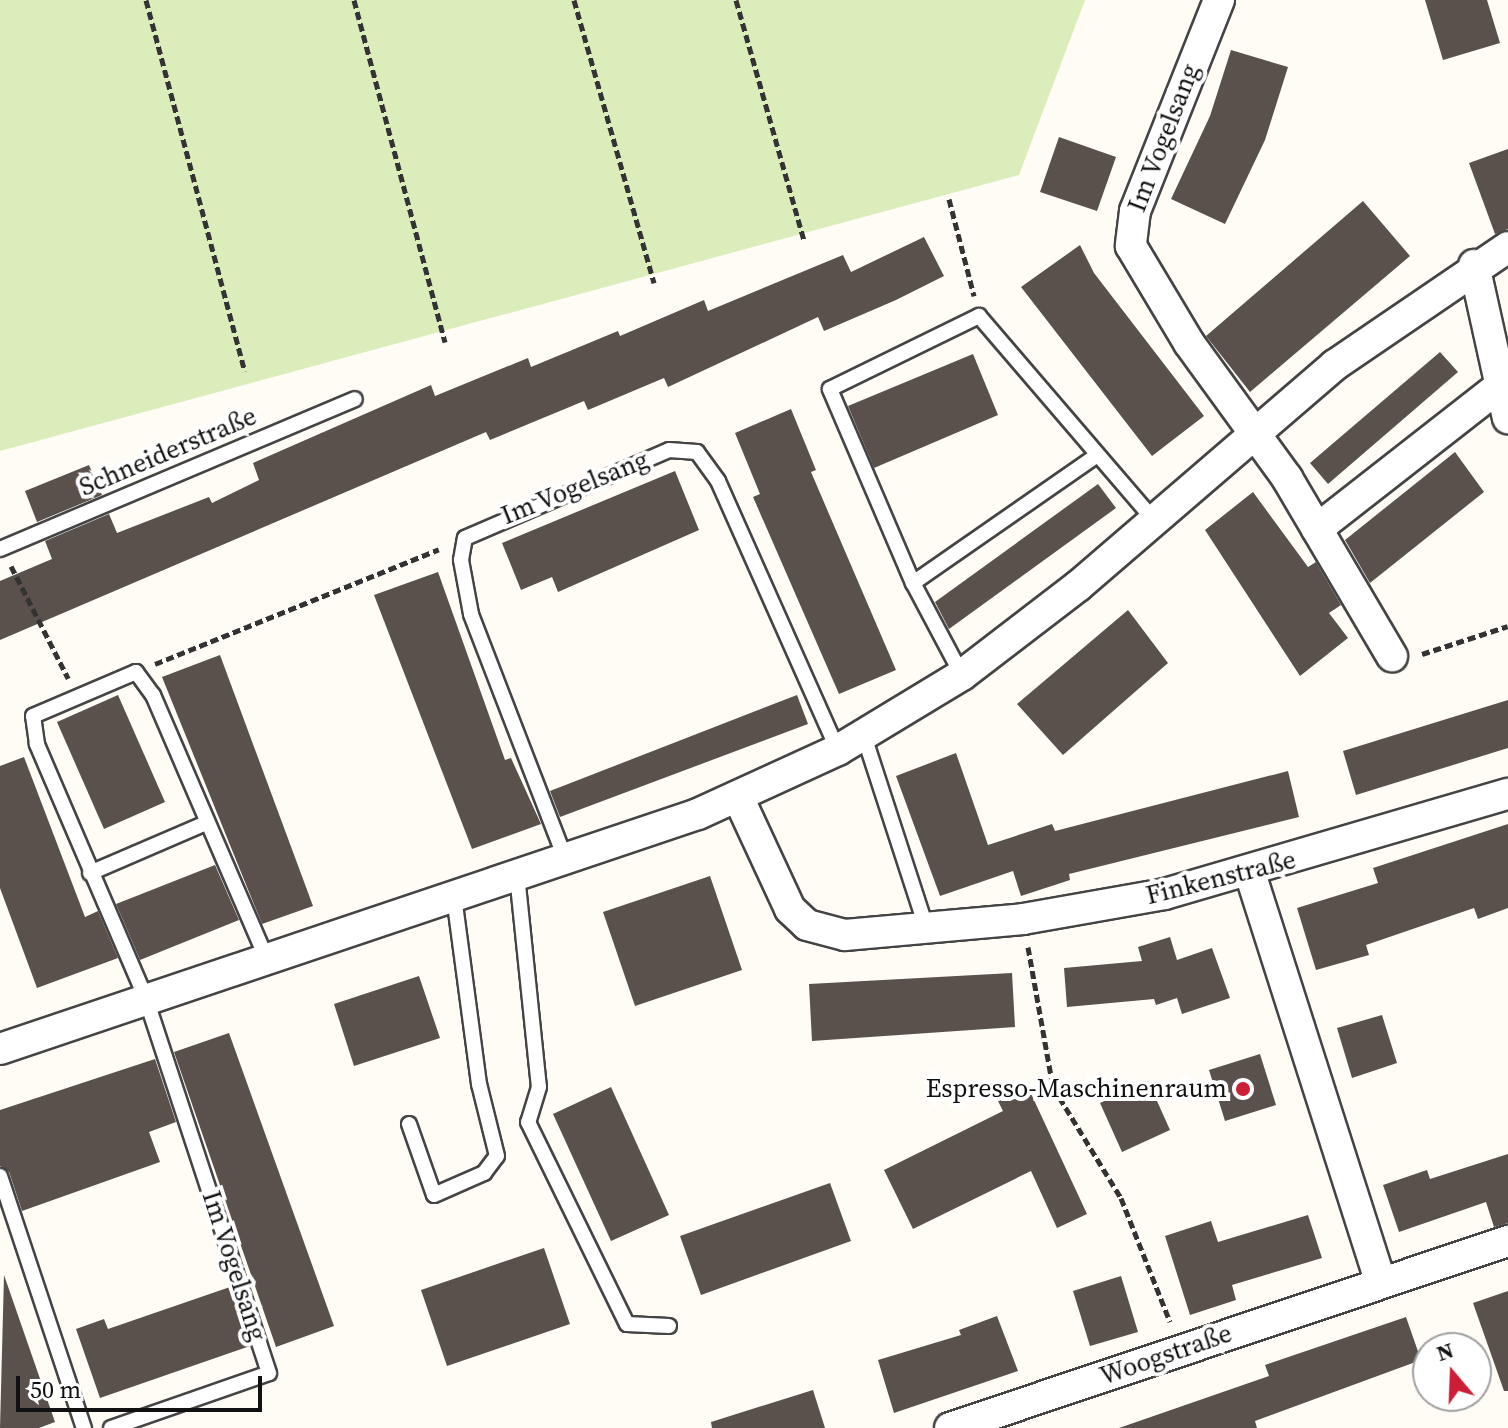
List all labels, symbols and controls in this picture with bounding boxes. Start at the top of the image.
street label: Im Vogelsang [1121,59,1207,217]
street label: Schneiderstraße [75,401,261,503]
street label: Im Vogelsang [497,444,653,532]
street label: Finkenstraße [1143,844,1299,912]
place label: Espresso-Maschinenraum [926,1073,1227,1105]
marker: Espresso-Maschinenraum [1234,1080,1252,1098]
street label: Im Vogelsang [195,1187,273,1345]
street label: Woogstraße [1096,1318,1236,1392]
north arrow [1412,1332,1492,1412]
text: N [1432,1334,1457,1368]
scale bar [20,1360,266,1410]
text: 50 m [30,1373,81,1406]

